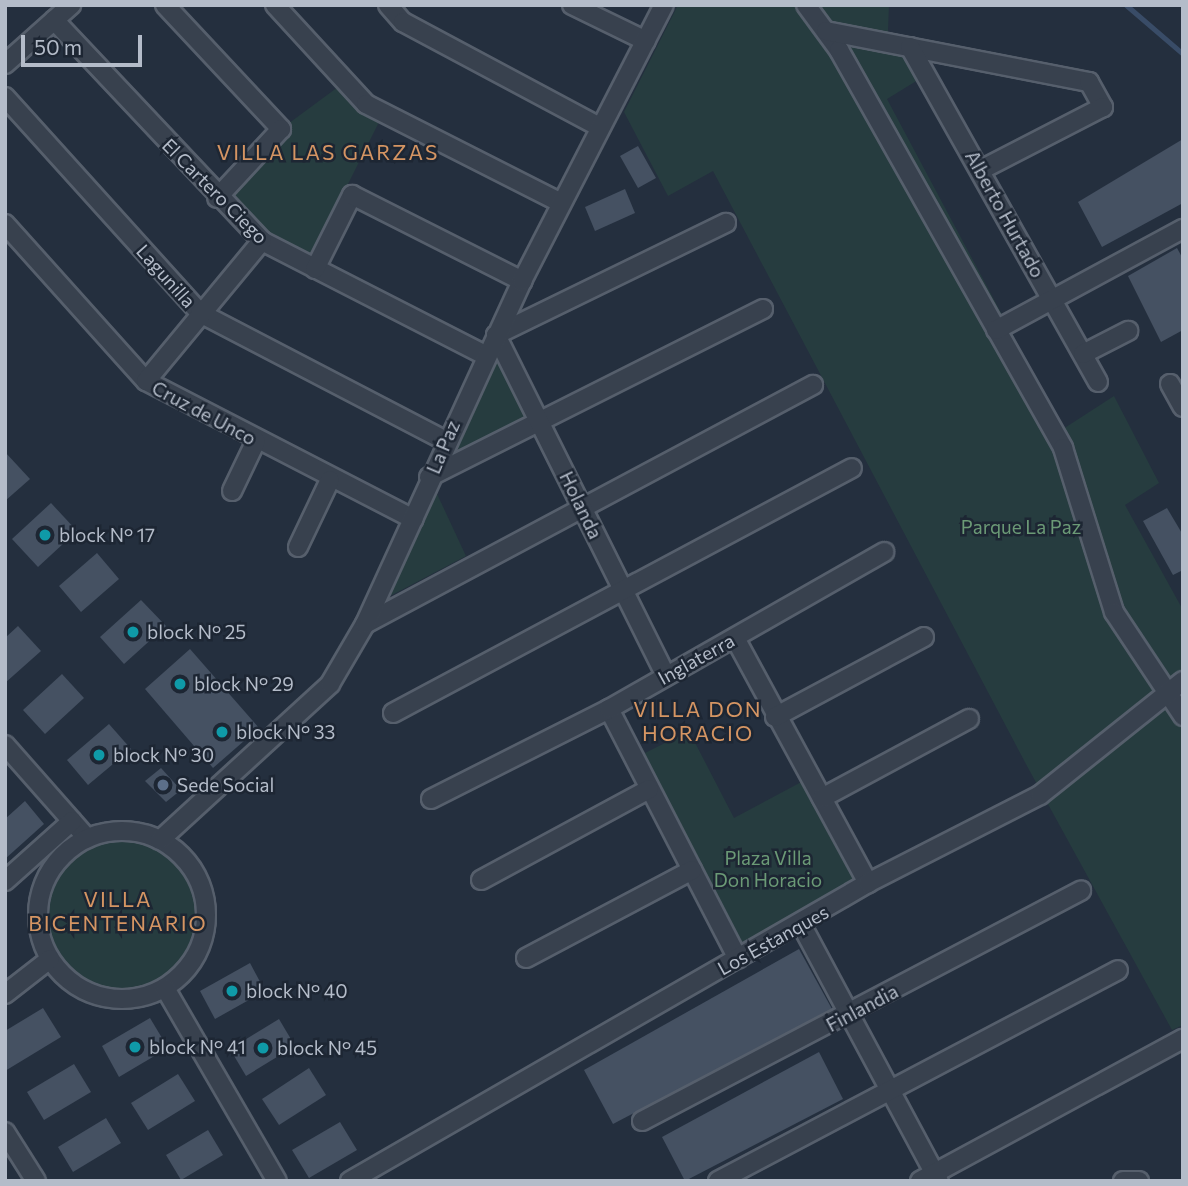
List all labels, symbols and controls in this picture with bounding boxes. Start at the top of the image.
scale bar [24,21,145,65]
text: 50 m [34,34,82,59]
street label: El Cartero Ciego [158,134,272,248]
district label: VILLA LAS GARZAS [219,139,437,165]
street label: Alberto Hurtado [961,146,1049,282]
street label: Lagunilla [132,240,200,312]
street label: Cruz de Unco [148,376,260,450]
street label: La Paz [422,417,464,477]
street label: Holanda [555,468,607,542]
park label: Parque La Paz [961,516,1081,538]
place label: block N° 17 [59,524,155,546]
marker: block N° 17 [37,527,53,543]
place label: block N° 25 [147,621,246,643]
marker: block N° 25 [125,624,141,640]
street label: Inglaterra [654,629,738,689]
place label: block N° 29 [194,673,294,695]
marker: block N° 29 [172,676,188,692]
district label: VILLA DON HORACIO [634,696,762,746]
place label: block N° 33 [236,721,335,743]
marker: block N° 33 [214,724,230,740]
place label: block N° 30 [113,744,214,766]
marker: block N° 30 [91,747,107,763]
place label: Sede Social [177,774,274,796]
marker: Sede Social [155,777,171,793]
park label: Plaza Villa Don Horacio [714,847,822,891]
district label: VILLA BICENTENARIO [30,886,206,936]
street label: Los Estanques [714,900,832,980]
place label: block N° 40 [246,980,348,1002]
street label: Finlandia [822,980,902,1036]
marker: block N° 40 [224,983,240,999]
place label: block N° 41 [149,1036,246,1058]
place label: block N° 45 [277,1037,377,1059]
marker: block N° 41 [127,1039,143,1055]
marker: block N° 45 [255,1040,271,1056]

